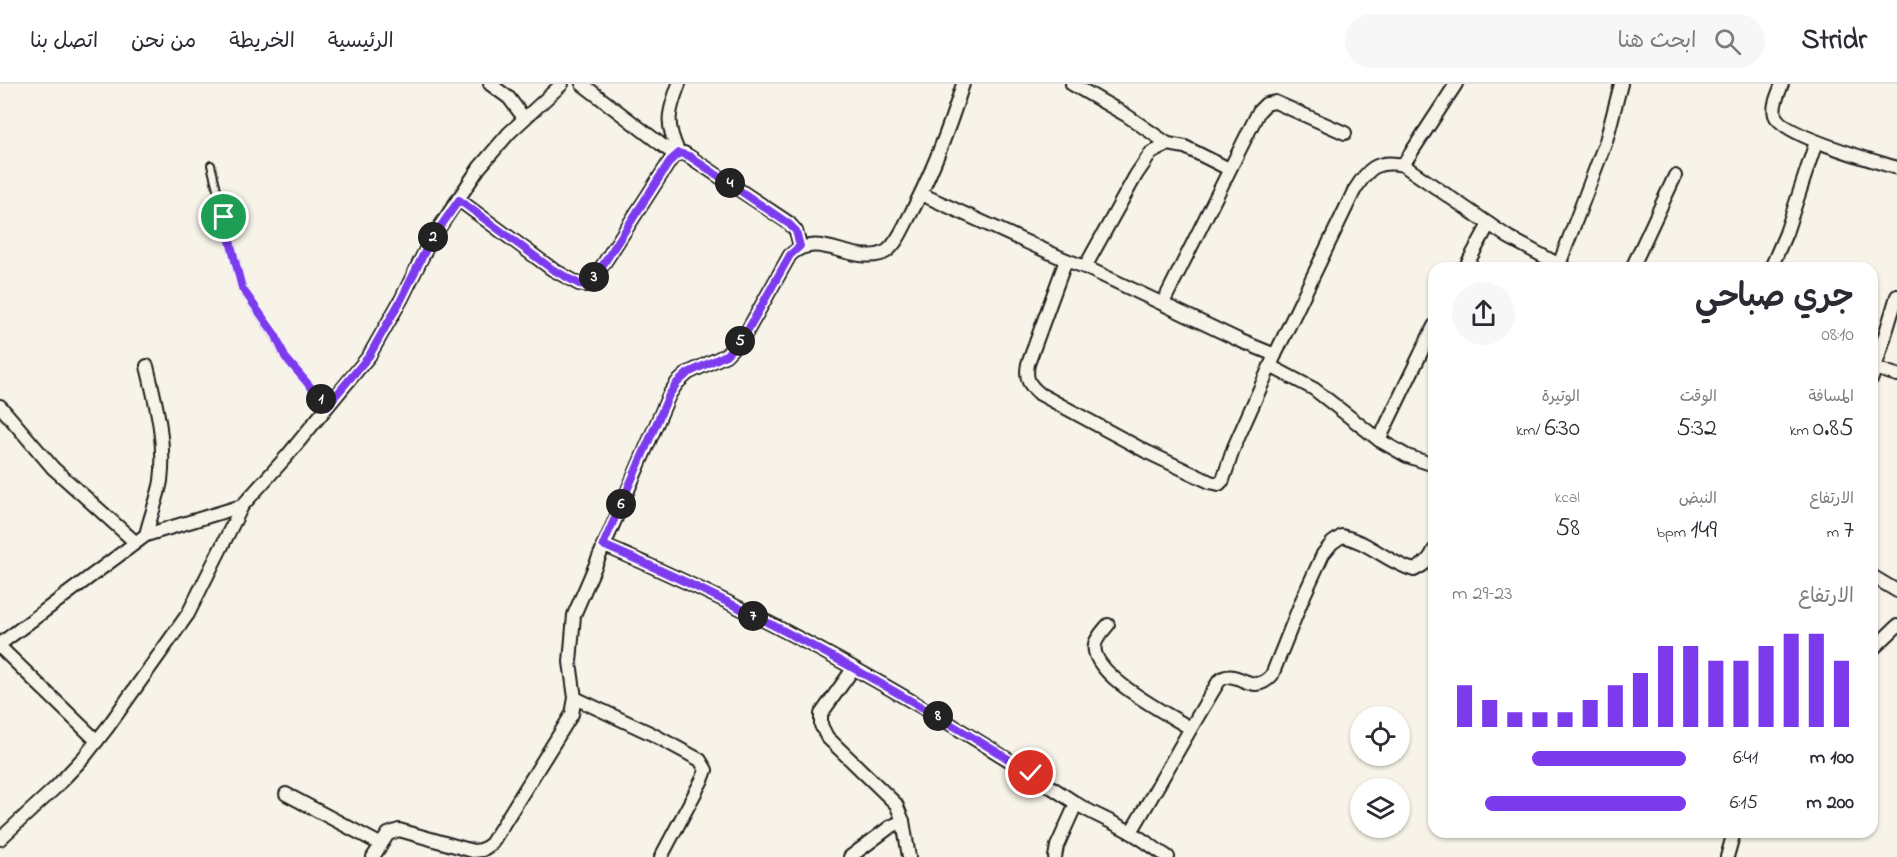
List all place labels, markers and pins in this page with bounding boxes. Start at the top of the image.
pin: 4 [715,168,745,198]
pin [198,191,249,242]
pin: 2 [418,222,448,252]
pin: 3 [579,262,609,292]
pin: 5 [725,326,755,356]
pin: 1 [306,384,336,414]
pin: 6 [606,489,636,519]
pin: 7 [738,601,768,631]
pin: 8 [923,701,953,731]
pin [1005,747,1056,798]

